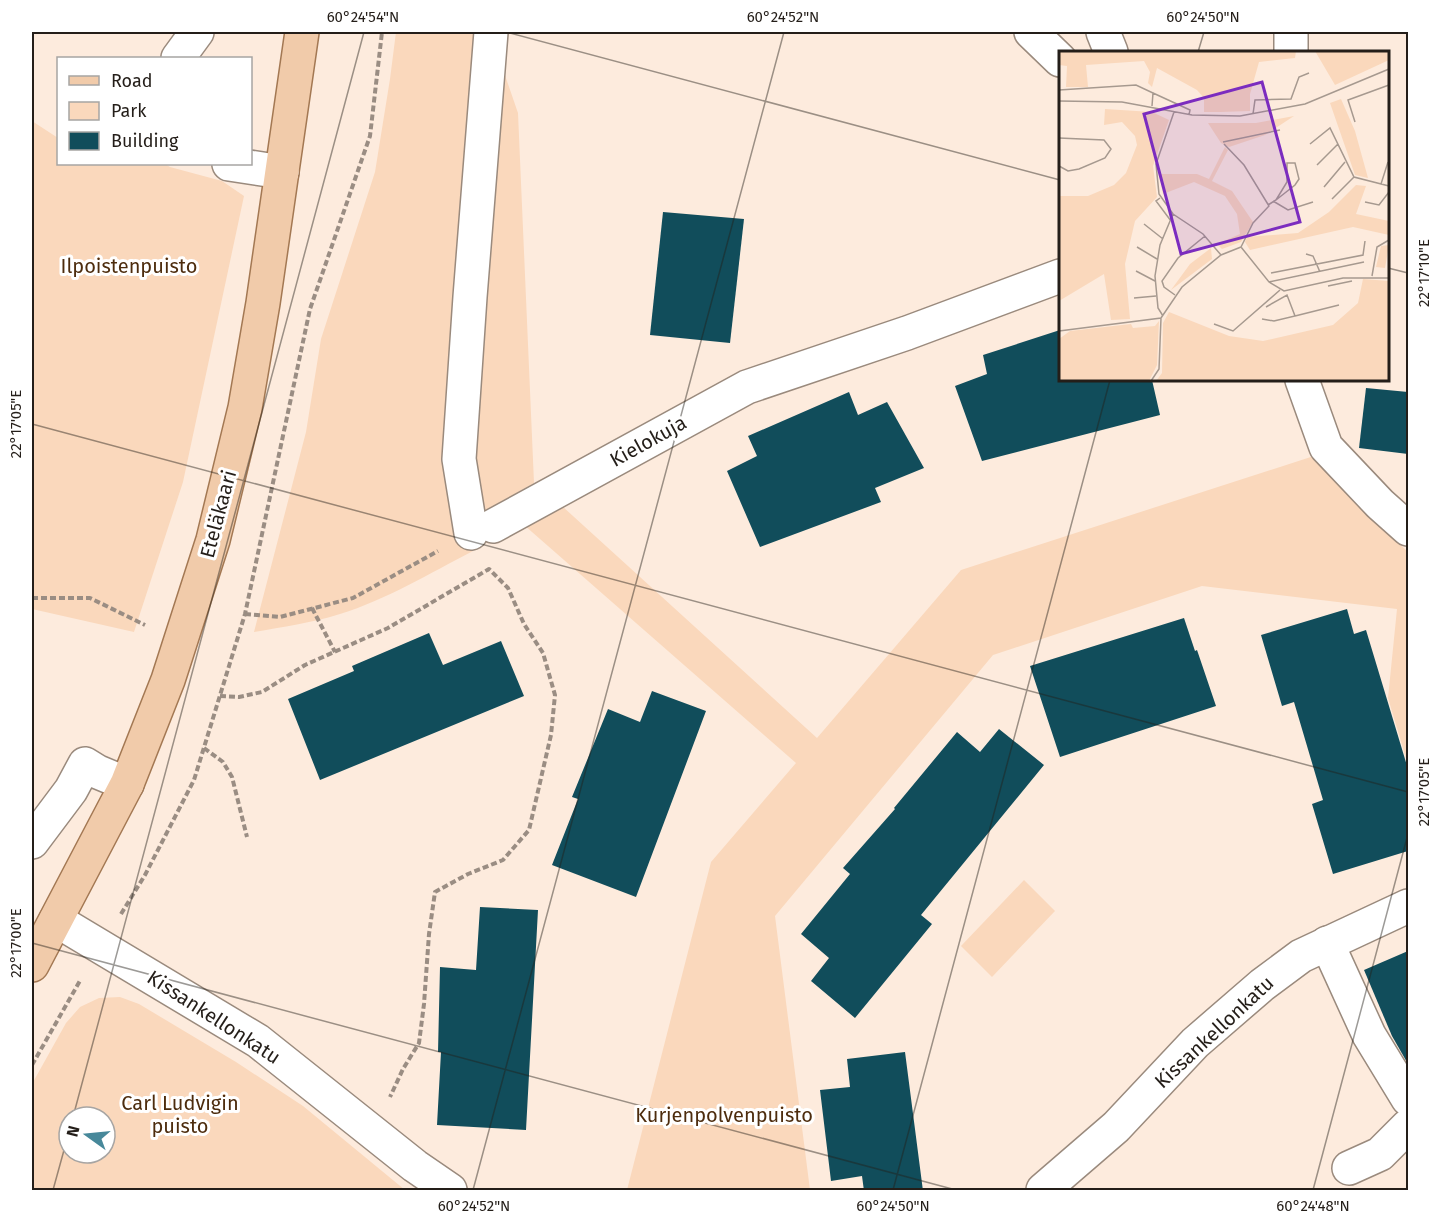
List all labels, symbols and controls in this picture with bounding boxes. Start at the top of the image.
text: 60°24'54"N [327,8,399,26]
text: 60°24'52"N [747,8,819,26]
text: 60°24'50"N [1166,8,1240,26]
inset map [1059,51,1389,381]
legend [57,57,252,165]
text: Road [111,70,153,92]
text: Park [111,100,147,122]
text: Building [111,130,179,152]
text: 22°17'10"E [1415,239,1433,307]
park label: Ilpoistenpuisto [61,254,197,278]
text: 22°17'05"E [7,390,25,458]
street label: Kielokuja [605,410,691,472]
street label: Eteläkaari [195,468,241,560]
text: 22°17'05"E [1415,758,1433,826]
text: 22°17'00"E [7,908,25,978]
street label: Kissankellonkatu [143,965,285,1069]
street label: Kissankellonkatu [1150,971,1278,1093]
park label: Carl Ludvigin puisto [121,1091,239,1138]
park label: Kurjenpolvenpuisto [635,1103,813,1127]
north arrow [57,1105,117,1165]
text: N [62,1124,84,1139]
text: 60°24'52"N [438,1197,510,1215]
text: 60°24'50"N [856,1197,930,1215]
text: 60°24'48"N [1276,1197,1350,1215]

